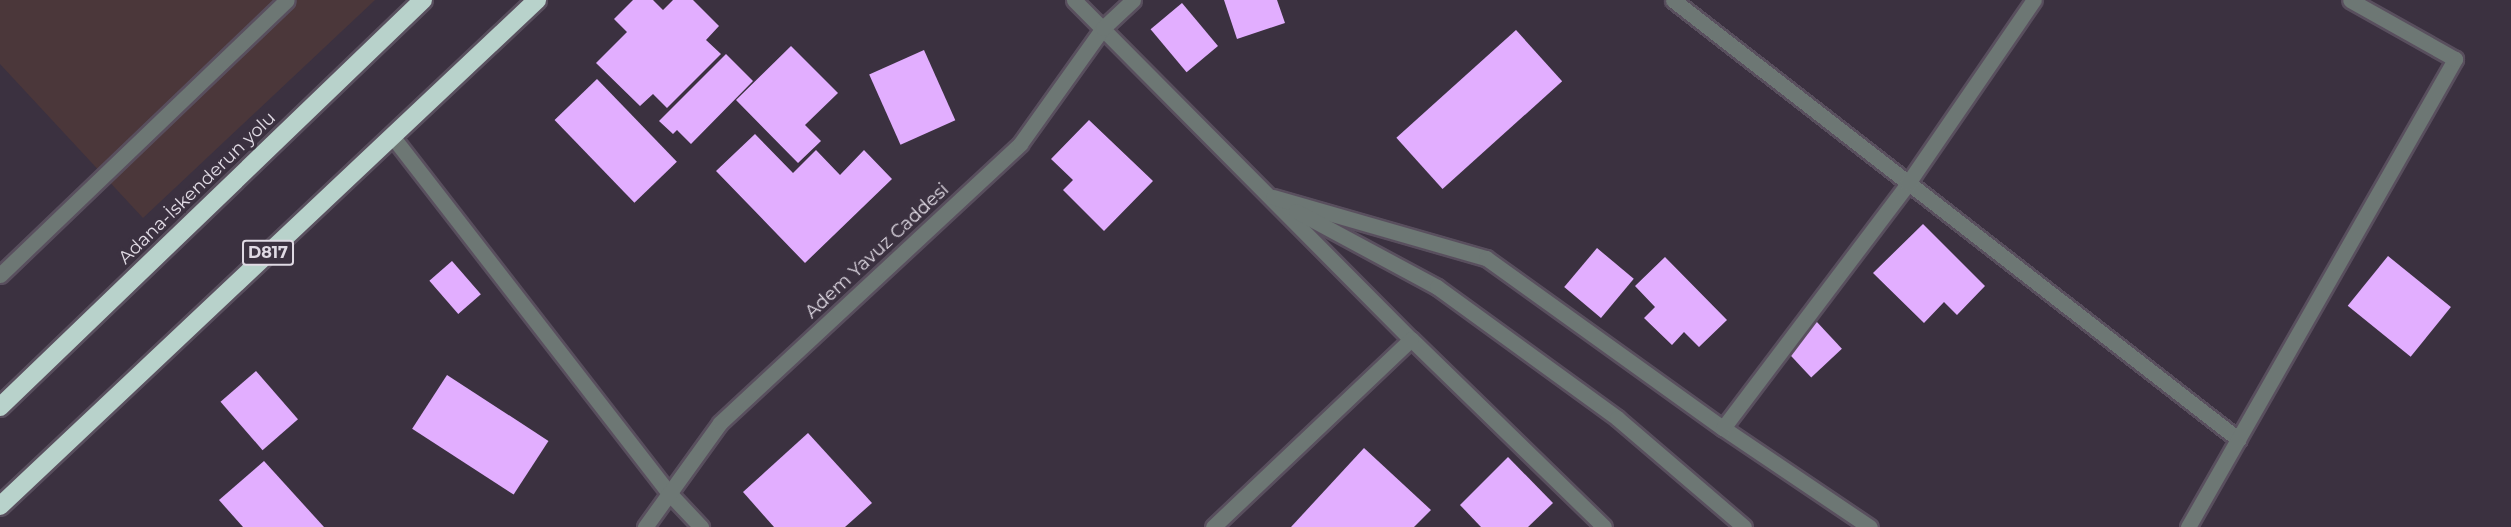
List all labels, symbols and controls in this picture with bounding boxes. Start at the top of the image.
street label: Adana-İskenderun yolu [114,107,280,269]
street label: Adem Yavuz Caddesi [801,179,953,323]
road number: D817 [241,240,295,266]

